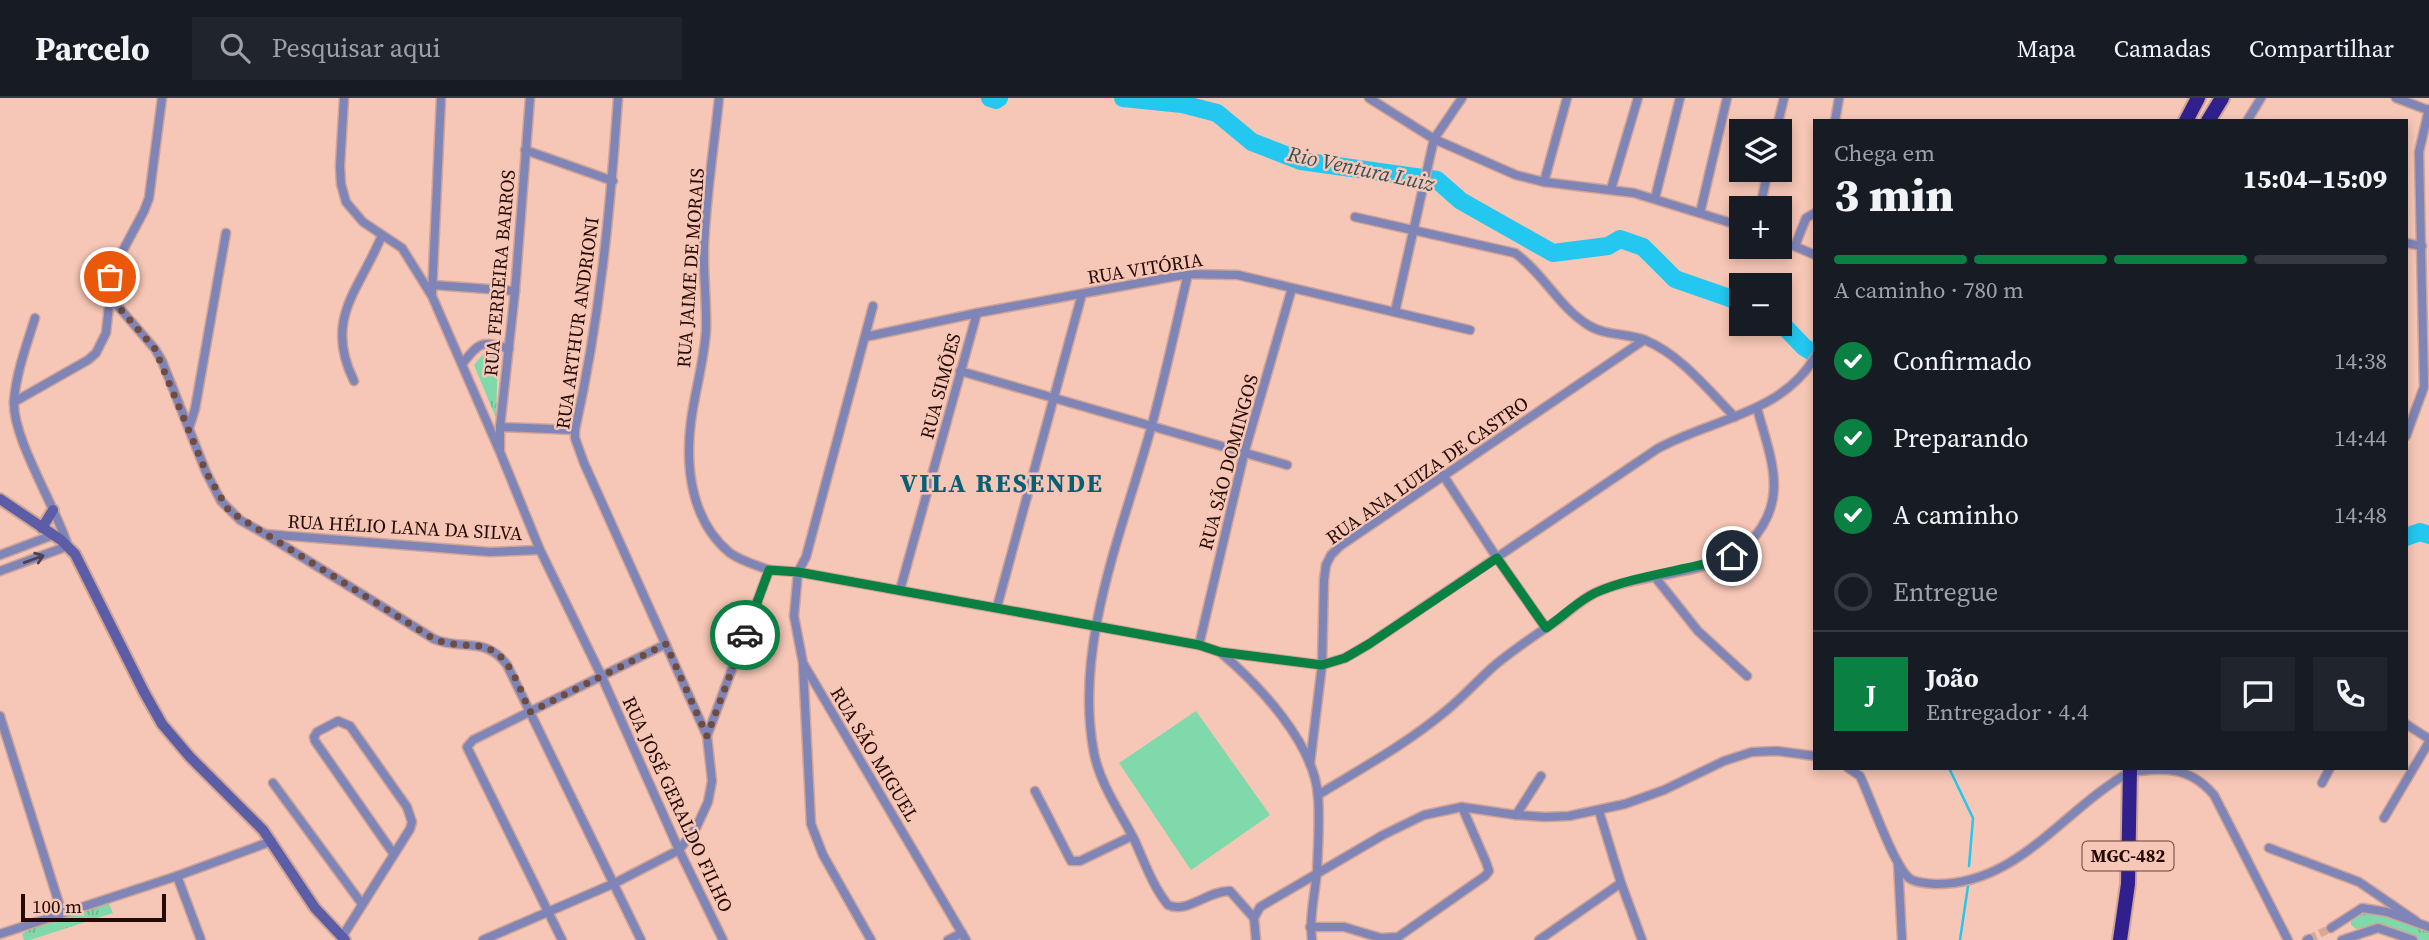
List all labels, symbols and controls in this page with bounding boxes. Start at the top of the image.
search box [192,17,682,80]
text: Parcelo [35,26,150,71]
icon: search [216,29,254,67]
text: Pesquisar aqui [272,30,440,66]
text: Mapa [2017,32,2076,65]
text: Camadas [2114,32,2211,65]
text: Compartilhar [2249,32,2394,65]
map controls [1729,119,1792,336]
button: layers [1729,119,1792,182]
text: Chega em [1834,137,1935,169]
water label: Rio Ventura Luiz [1284,139,1438,198]
text: 15:04–15:09 [2243,161,2387,197]
text: 3 min [1834,163,1954,226]
street label: RUA JAIME DE MORAIS [670,167,710,369]
street label: RUA FERREIRA BARROS [477,168,521,378]
button: + [1729,196,1792,259]
street label: RUA ARTHUR ANDRIONI [549,215,605,431]
street label: RUA VITÓRIA [1085,246,1205,290]
pin [80,247,140,307]
icon: bag [91,258,129,296]
button: − [1729,273,1792,336]
text: A caminho · 780 m [1834,274,2024,306]
street label: RUA SIMÕES [913,330,967,442]
icon: check [1834,342,1872,380]
text: Confirmado [1893,343,2032,379]
text: 14:38 [2334,345,2387,377]
street label: RUA SÃO DOMINGOS [1192,371,1264,553]
street label: RUA ANA LUIZA DE CASTRO [1320,390,1534,550]
icon: check [1834,419,1872,457]
text: Preparando [1893,420,2029,456]
text: 14:44 [2334,422,2387,454]
district label: VILA RESENDE [900,465,1104,501]
icon: check [1834,496,1872,534]
text: A caminho [1893,497,2019,533]
text: 14:48 [2334,499,2387,531]
street label: RUA HÉLIO LANA DA SILVA [287,508,523,546]
pin [1702,526,1762,586]
icon: home [1713,537,1751,575]
one-way arrow [23,551,45,564]
text: Entregue [1893,574,1998,610]
courier [710,600,780,670]
icon: car [726,616,764,654]
button: chat [2221,657,2295,731]
button: phone [2313,657,2387,731]
text: João [1926,660,1979,696]
text: J [1866,676,1876,712]
street label: RUA SÃO MIGUEL [825,682,925,826]
street label: RUA JOSÉ GERALDO FILHO [616,692,740,916]
text: Entregador · 4.4 [1926,696,2088,728]
road number: MGC-482 [2082,842,2174,870]
scale bar [21,891,166,923]
text: 100 m [32,893,82,919]

